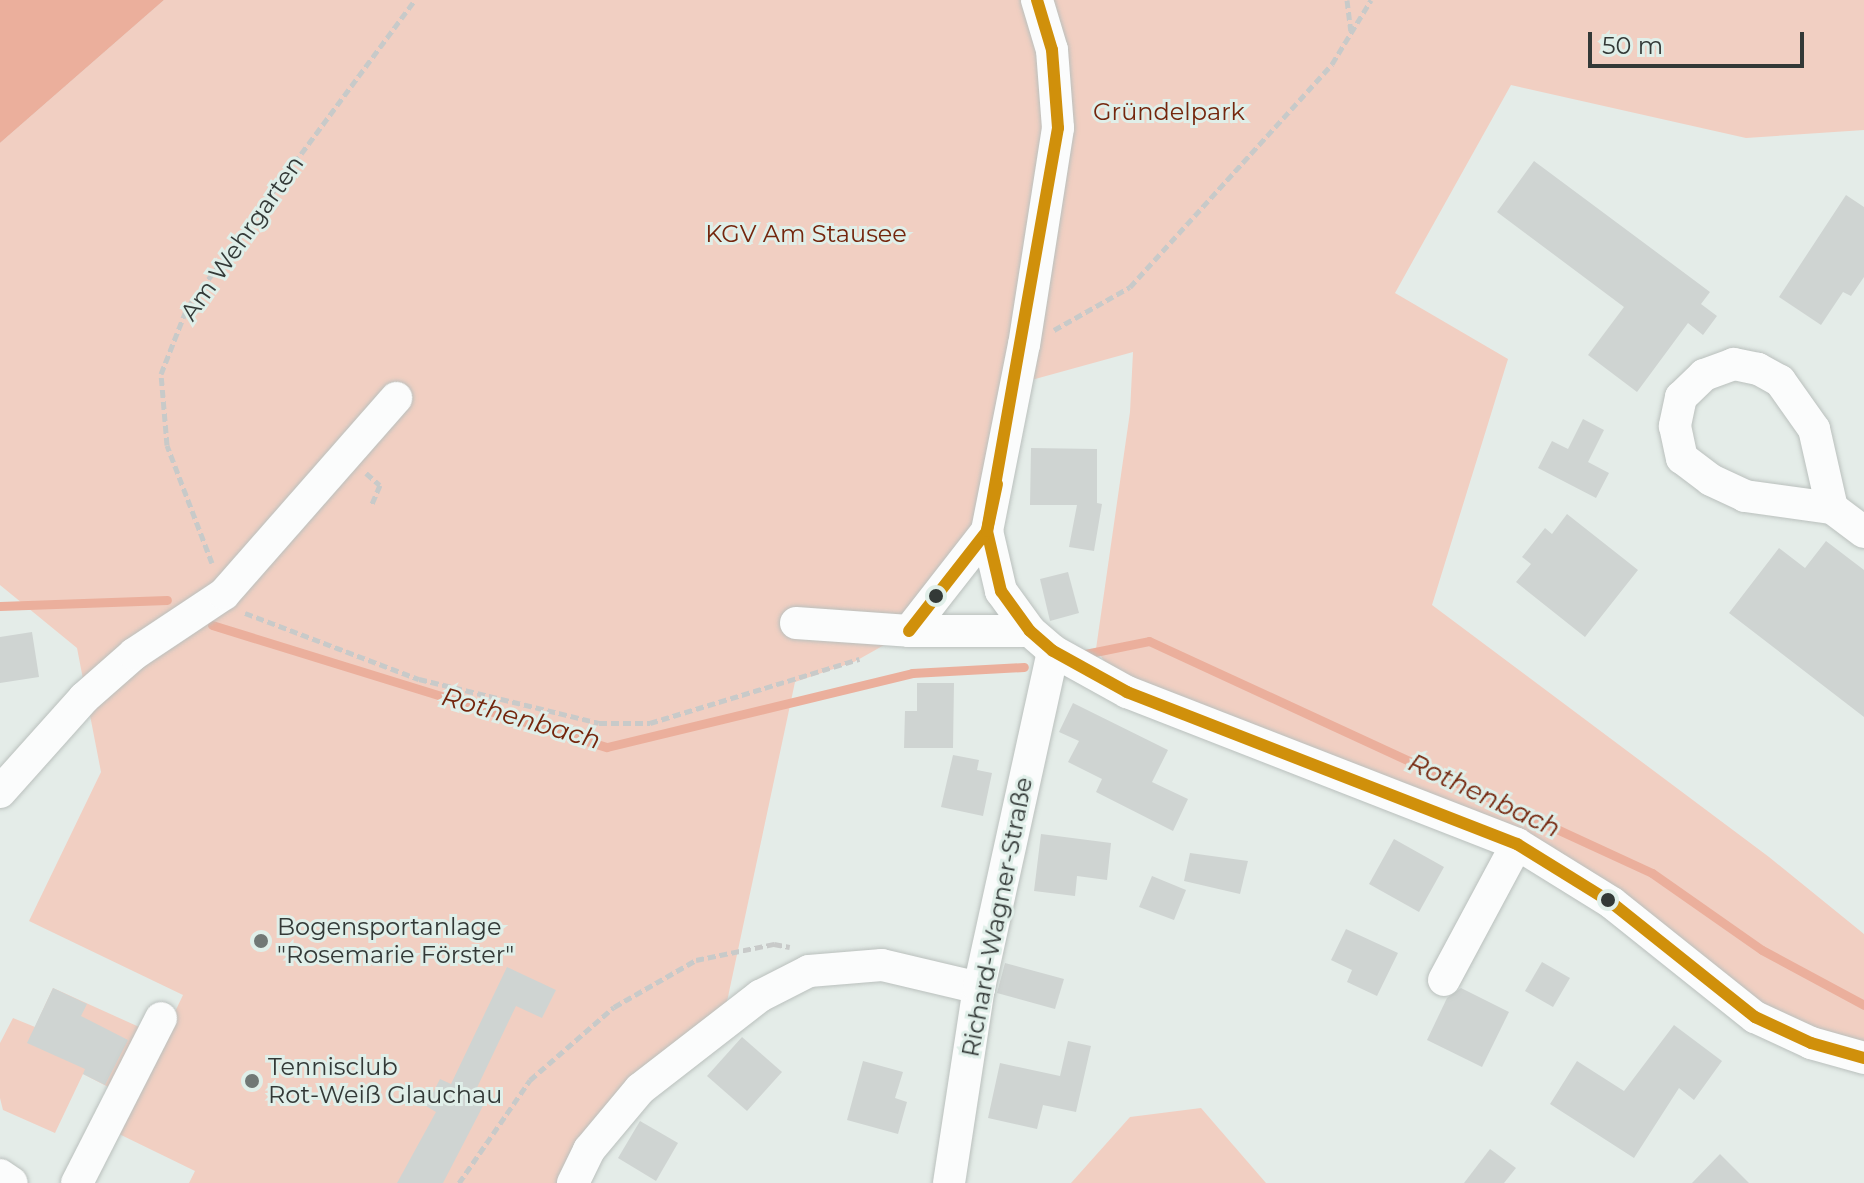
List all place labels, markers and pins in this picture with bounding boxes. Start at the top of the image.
unlabelled marker [928,588,944,604]
unlabelled marker [1600,892,1616,908]
place label: Bogensportanlage "Rosemarie Förster" [277,913,514,969]
marker: Bogensportanlage "Rosemarie Förster" [252,932,270,950]
place label: Tennisclub Rot-Weiß Glauchau [268,1053,502,1109]
marker: Tennisclub Rot-Weiß Glauchau [243,1072,261,1090]

